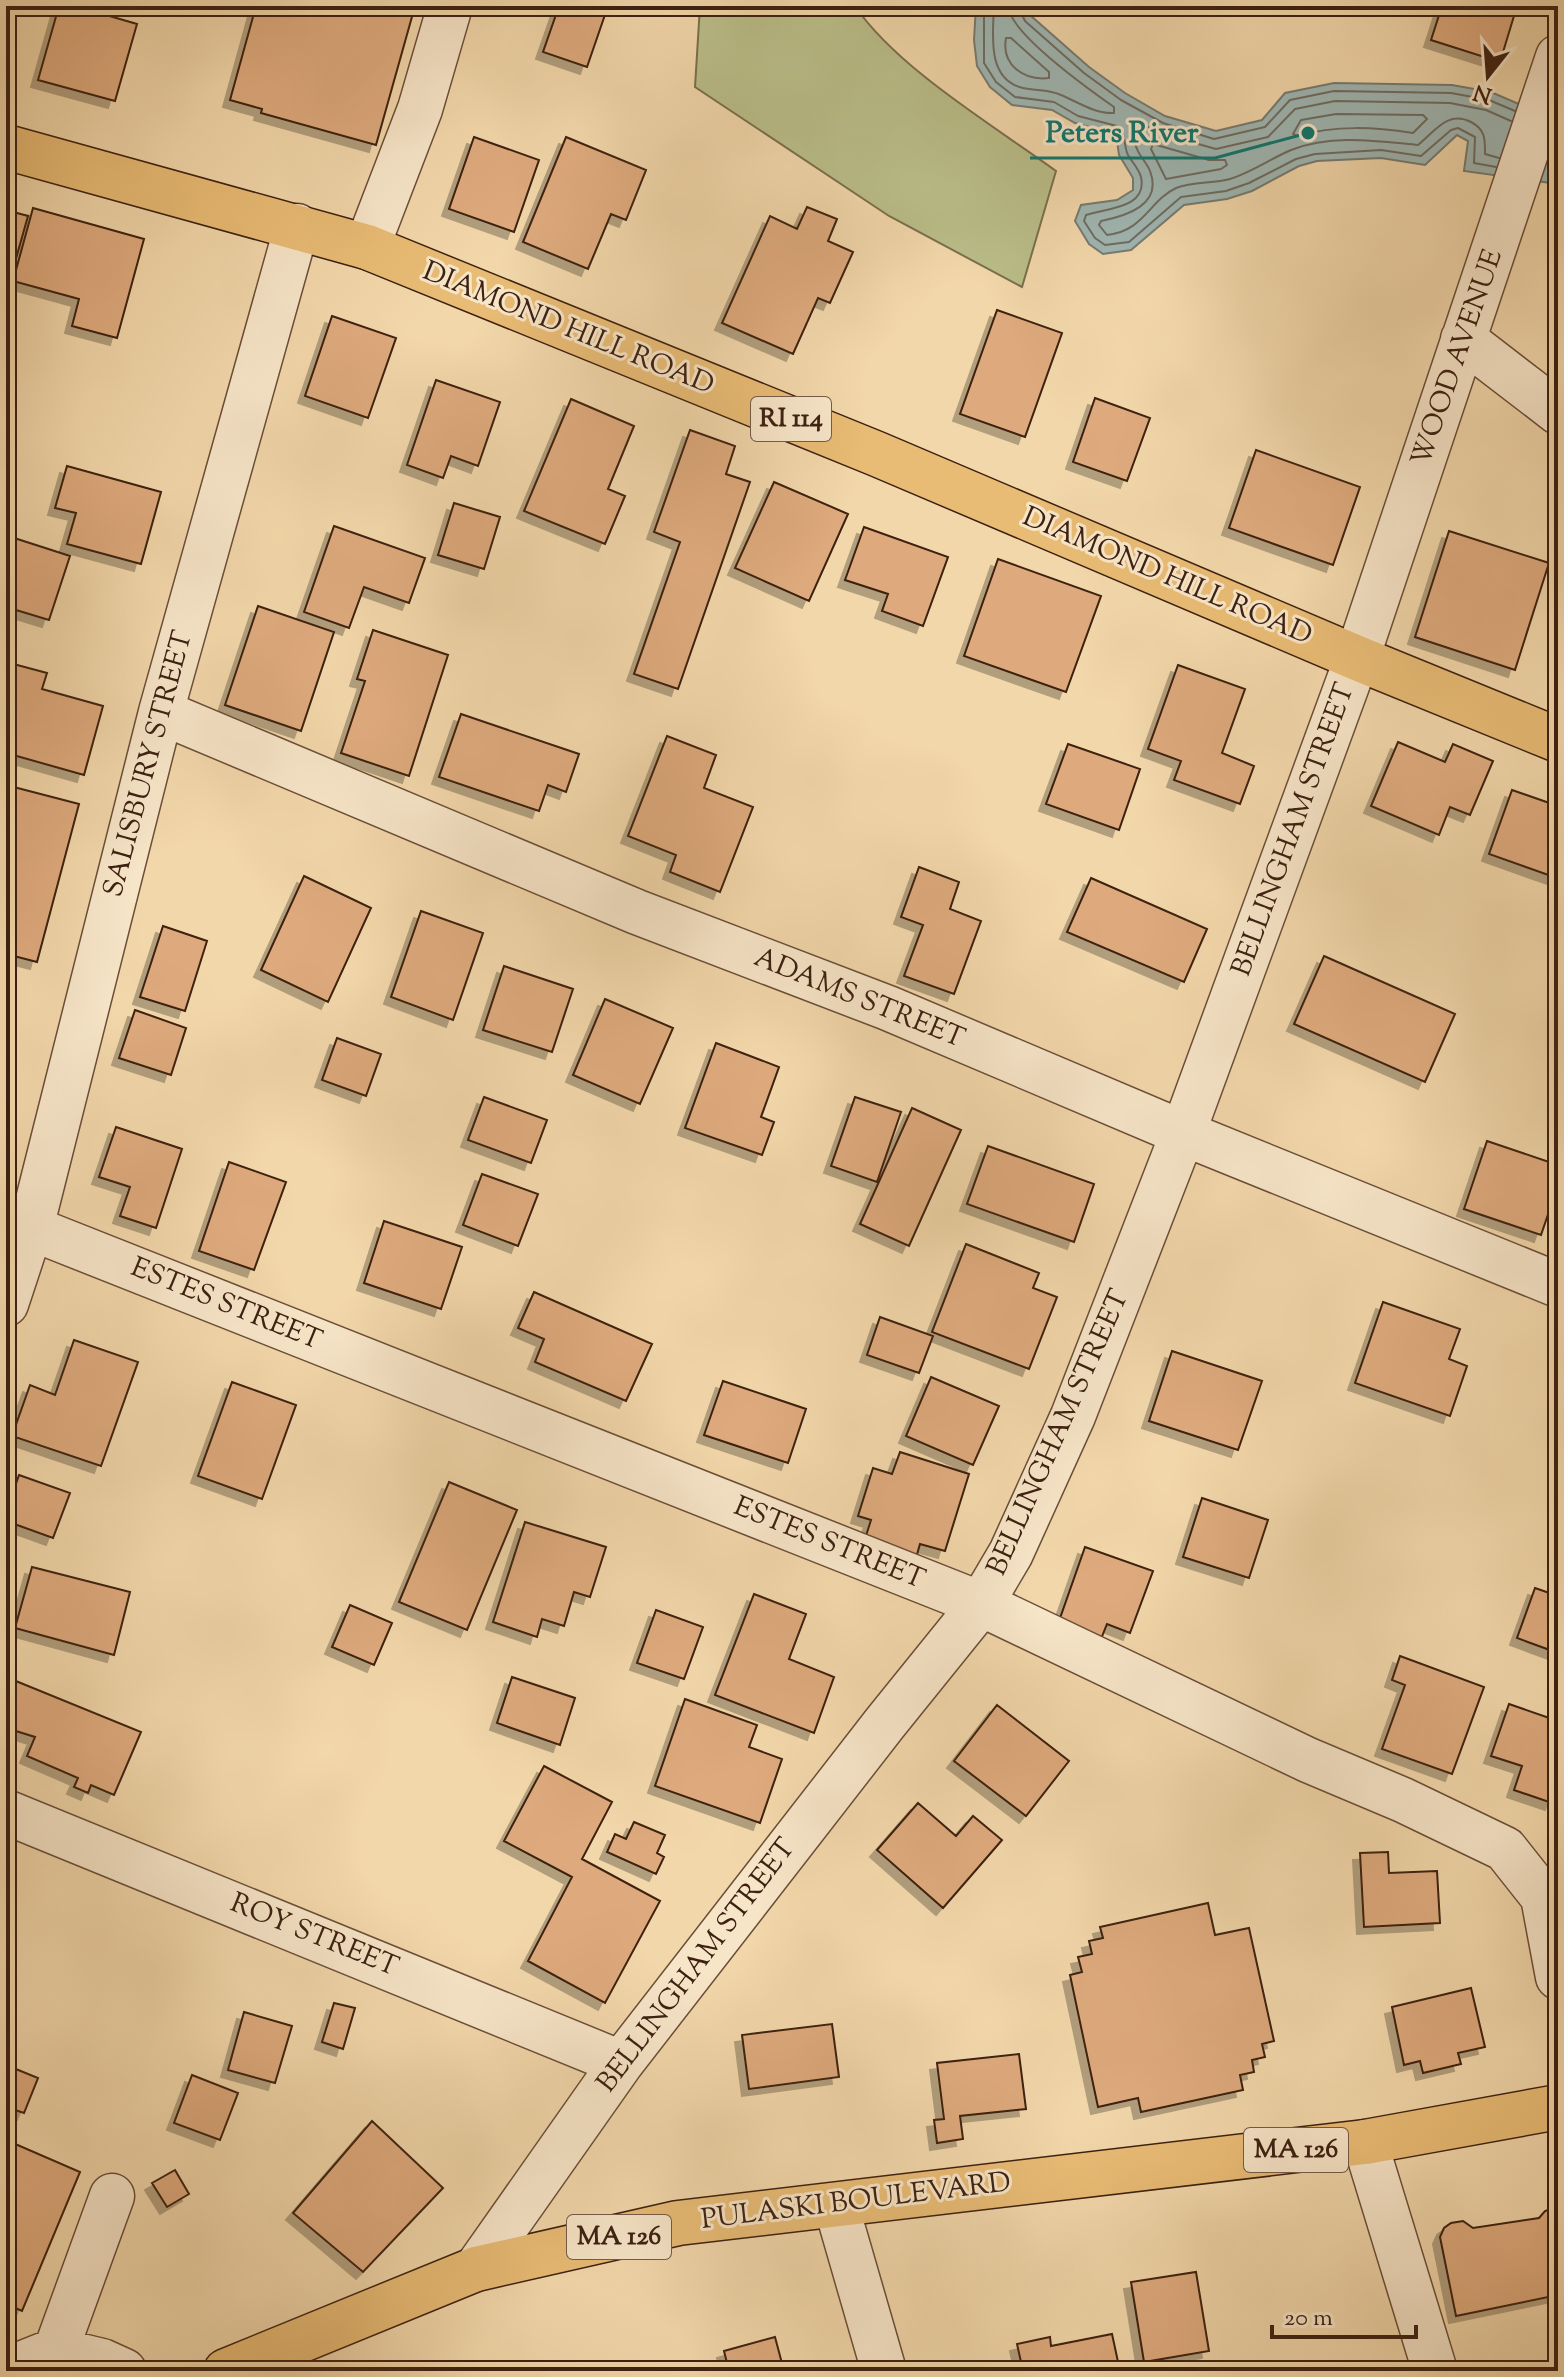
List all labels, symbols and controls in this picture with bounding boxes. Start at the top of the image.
north arrow [1448,36,1528,116]
text: N [1470,74,1496,110]
callout: Peters River [1030,104,1215,158]
text: Peters River [1045,113,1199,156]
street label: WOOD AVENUE [1402,244,1514,472]
street label: DIAMOND HILL ROAD [416,252,720,406]
road number: RI 114 [751,397,831,441]
street label: DIAMOND HILL ROAD [1016,498,1318,656]
street label: SALISBURY STREET [94,626,204,902]
street label: BELLINGHAM STREET [1222,678,1366,982]
street label: ADAMS STREET [748,938,971,1060]
street label: ESTES STREET [124,1248,328,1362]
street label: BELLINGHAM STREET [978,1283,1140,1582]
street label: ESTES STREET [727,1487,931,1601]
street label: BELLINGHAM STREET [588,1830,806,2102]
street label: ROY STREET [224,1884,404,1988]
road number: MA 126 [1244,2128,1348,2172]
street label: PULASKI BOULEVARD [699,2163,1013,2241]
road number: MA 126 [567,2215,671,2259]
scale bar [1272,2289,1416,2339]
text: 20 m [1284,2302,1333,2336]

